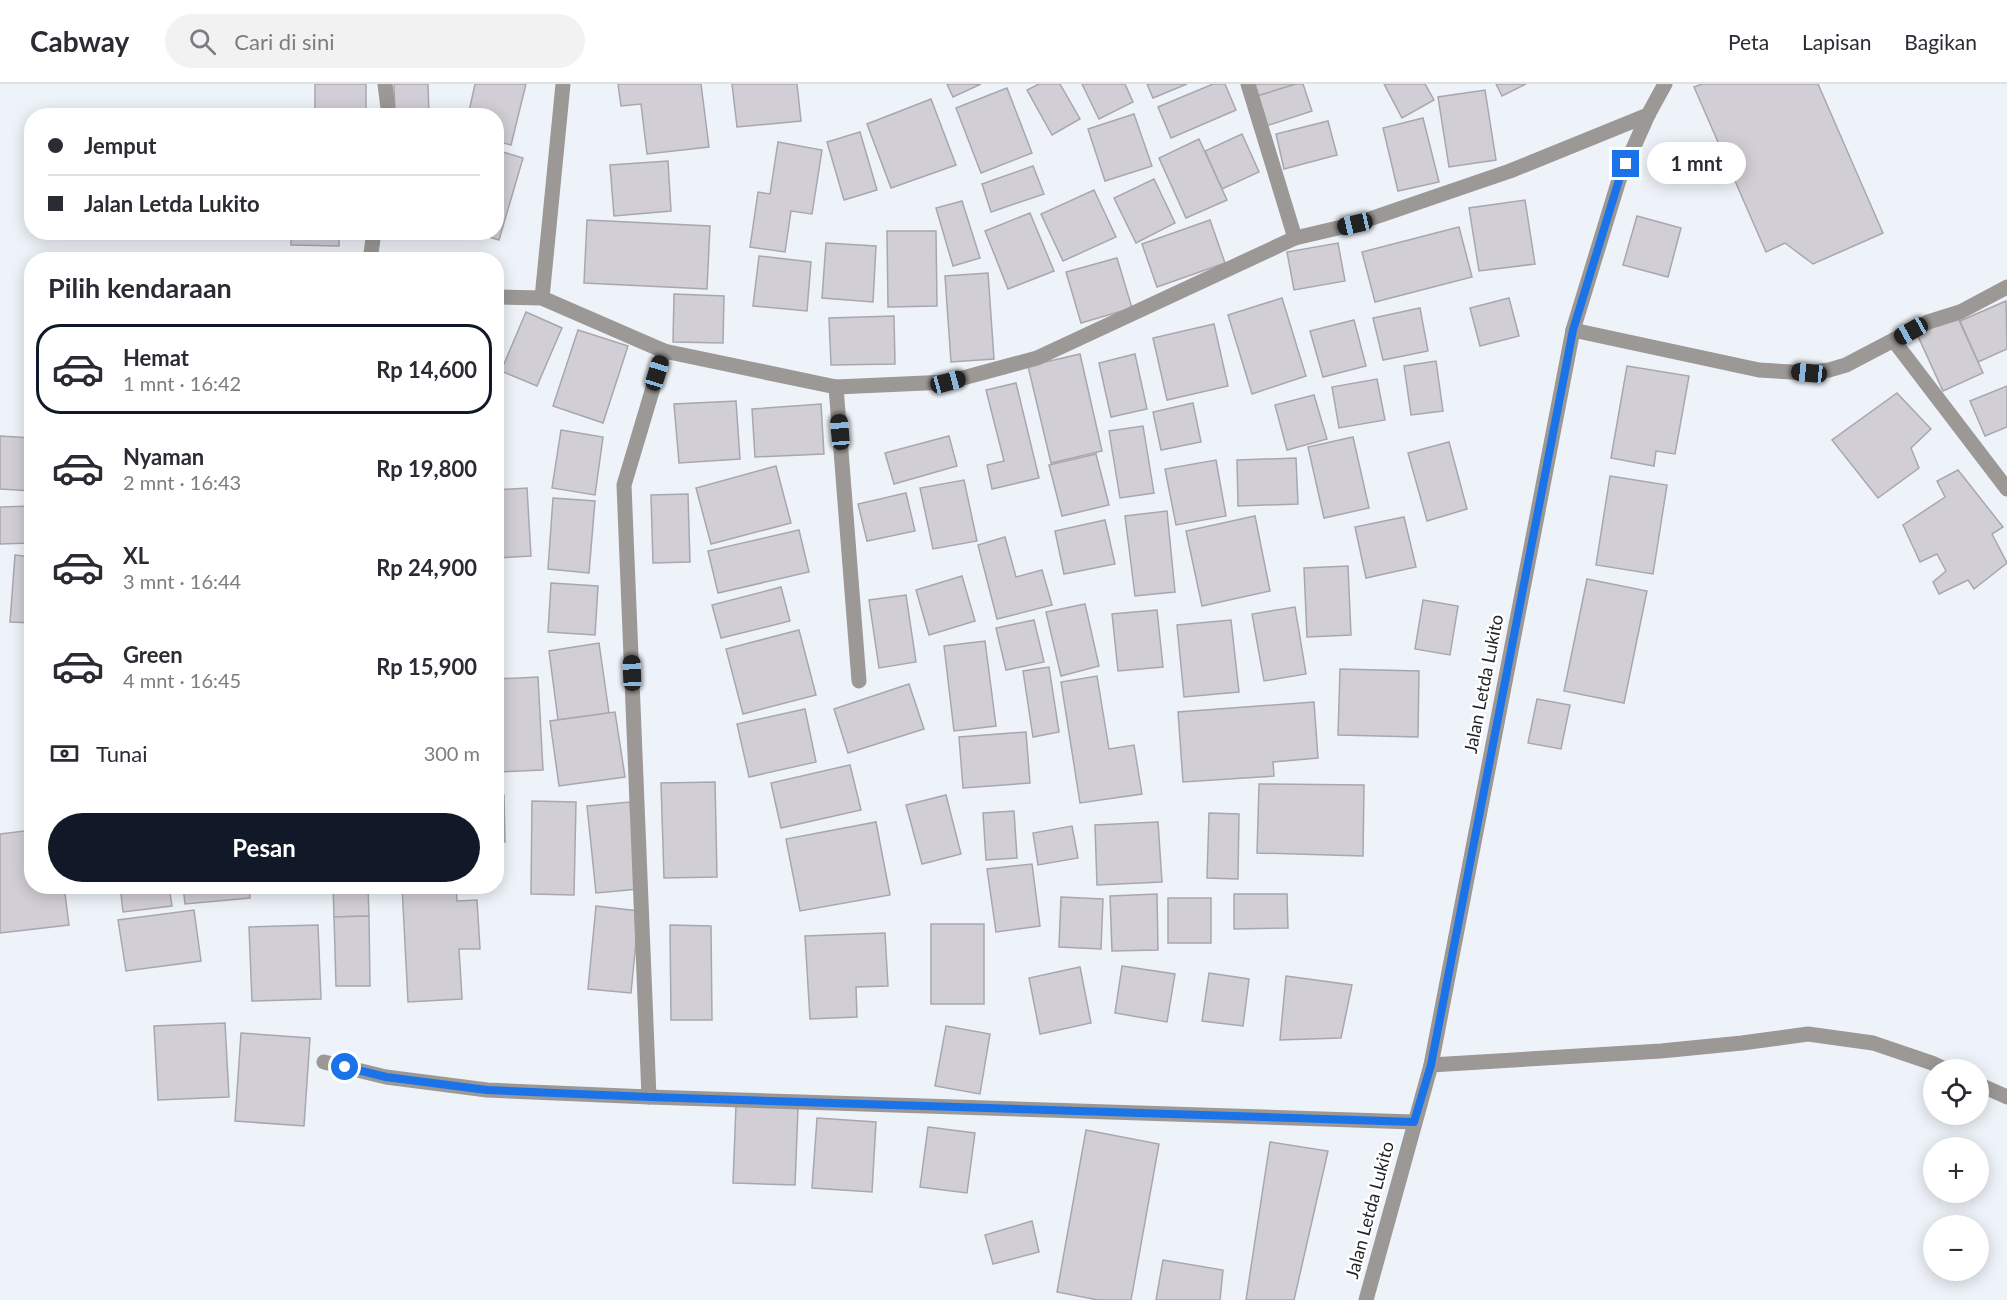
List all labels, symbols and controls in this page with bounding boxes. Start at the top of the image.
search box [165,14,585,68]
text: Cabway [30,24,129,58]
icon: search [186,25,219,58]
text: Cari di sini [234,28,334,55]
text: Peta [1728,29,1769,54]
text: Lapisan [1802,29,1871,54]
text: Bagikan [1904,29,1977,54]
text: Jemput [84,132,156,159]
callout: 1 mnt [1647,143,1746,185]
route end [1612,150,1639,177]
text: 1 mnt [1671,151,1722,175]
text: Jalan Letda Lukito [84,190,260,217]
car [1335,211,1375,237]
text: Pilih kendaraan [48,271,232,304]
car [1891,314,1931,348]
icon: car [51,342,105,396]
text: Hemat [123,344,189,371]
car [643,353,671,393]
text: Rp 14,600 [376,356,477,383]
car [1790,362,1828,384]
car [928,369,968,395]
text: 1 mnt · 16:42 [123,371,241,395]
car [829,413,851,451]
icon: car [51,441,105,495]
text: Nyaman [123,443,204,470]
text: Rp 19,800 [376,455,477,482]
text: 2 mnt · 16:43 [123,470,241,494]
icon: car [51,540,105,594]
text: XL [123,542,149,569]
text: Rp 24,900 [376,554,477,581]
text: 3 mnt · 16:44 [123,569,241,593]
street label: Jalan Letda Lukito [1459,613,1507,755]
icon: car [51,639,105,693]
text: Green [123,641,183,668]
text: Rp 15,900 [376,653,477,680]
car [622,655,642,691]
text: 4 mnt · 16:45 [123,668,241,692]
icon: cash [48,737,81,770]
text: Tunai [96,740,147,767]
text: 300 m [424,741,480,765]
button: Pesan [48,813,480,882]
route start [331,1053,358,1080]
map controls [1923,1059,1989,1281]
button: locate [1923,1059,1989,1125]
button: + [1923,1137,1989,1203]
street label: Jalan Letda Lukito [1340,1139,1398,1281]
button: − [1923,1215,1989,1281]

